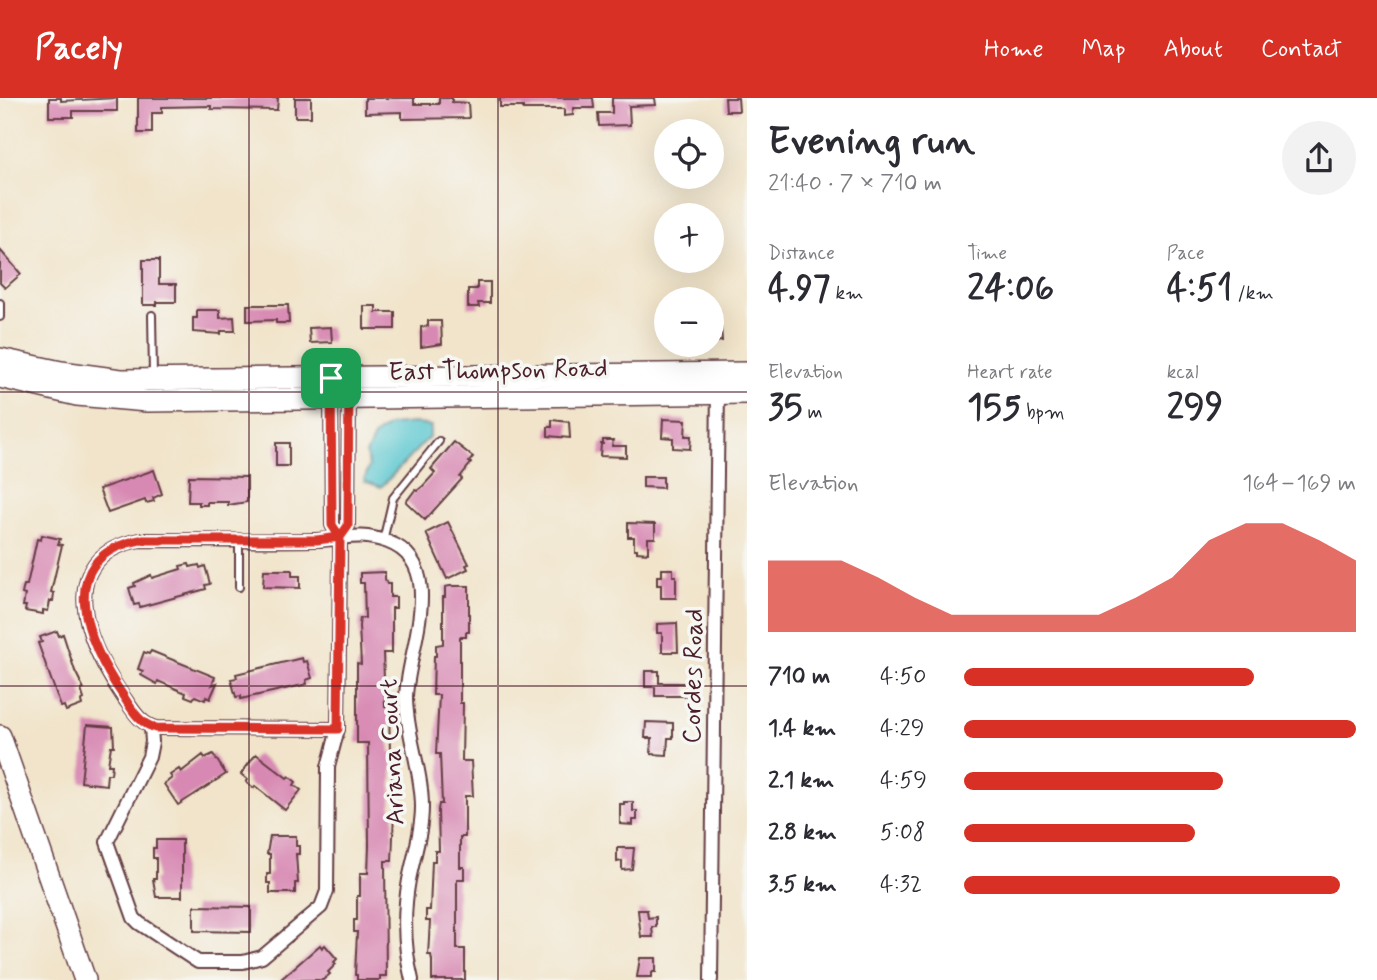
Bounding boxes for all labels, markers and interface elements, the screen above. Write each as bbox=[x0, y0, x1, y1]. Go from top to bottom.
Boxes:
text: Pacely bbox=[35, 27, 123, 71]
text: Home bbox=[984, 34, 1044, 65]
text: Map bbox=[1082, 34, 1126, 65]
text: About bbox=[1164, 34, 1223, 65]
text: Contact bbox=[1261, 34, 1342, 65]
text: Evening run bbox=[768, 118, 975, 167]
map controls bbox=[654, 119, 724, 357]
button: locate bbox=[654, 119, 724, 189]
button: share bbox=[1282, 121, 1356, 195]
text: 21:40 · 7 × 710 m bbox=[768, 169, 942, 199]
button: + bbox=[654, 203, 724, 273]
text: Distance bbox=[768, 241, 835, 266]
text: Time bbox=[967, 241, 1007, 266]
text: Pace bbox=[1167, 241, 1204, 266]
text: 4.97 bbox=[768, 266, 830, 312]
text: 24:06 bbox=[967, 266, 1054, 312]
text: 4:51 bbox=[1167, 266, 1232, 312]
text: km bbox=[830, 281, 863, 306]
text: /km bbox=[1232, 281, 1274, 306]
button: − bbox=[654, 287, 724, 357]
pin bbox=[301, 348, 361, 408]
street label: East Thompson Road bbox=[388, 352, 608, 390]
icon: arrive bbox=[312, 359, 350, 397]
text: Elevation bbox=[768, 360, 843, 385]
text: Heart rate bbox=[967, 360, 1053, 385]
text: kcal bbox=[1167, 360, 1199, 385]
text: 35 bbox=[768, 385, 802, 431]
text: 155 bbox=[967, 385, 1021, 431]
text: 299 bbox=[1167, 385, 1223, 431]
text: m bbox=[802, 400, 823, 425]
text: bpm bbox=[1021, 400, 1065, 425]
text: Elevation bbox=[768, 469, 859, 499]
text: 164–169 m bbox=[1242, 469, 1356, 499]
street label: Cordes Road bbox=[676, 608, 712, 744]
text: 710 m bbox=[768, 662, 830, 692]
text: 4:50 bbox=[880, 662, 926, 692]
street label: Ariana Court bbox=[372, 678, 414, 826]
text: 1.4 km bbox=[768, 714, 836, 744]
text: 4:29 bbox=[880, 714, 925, 744]
text: 2.1 km bbox=[768, 766, 834, 796]
text: 4:59 bbox=[880, 766, 927, 796]
text: 2.8 km bbox=[768, 818, 837, 848]
text: 5:08 bbox=[880, 818, 925, 848]
text: 3.5 km bbox=[768, 870, 837, 900]
text: 4:32 bbox=[880, 870, 922, 900]

